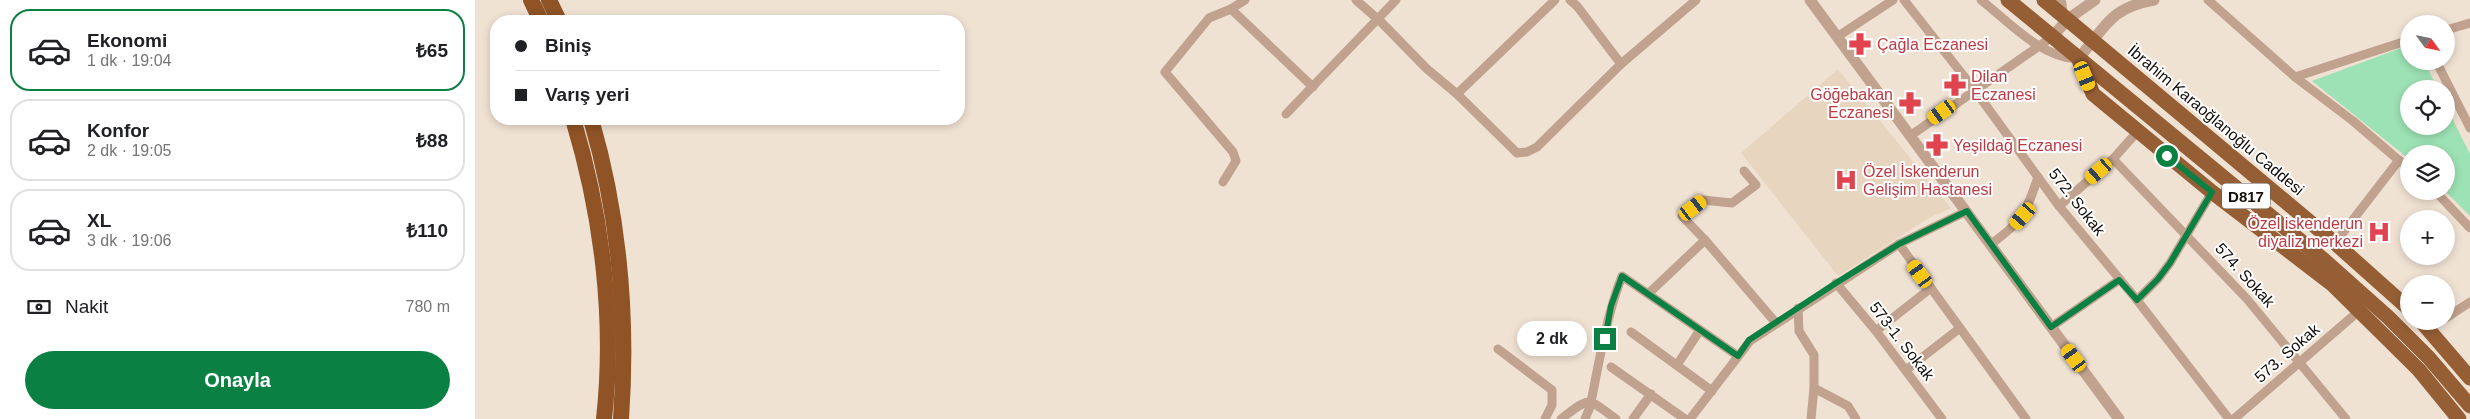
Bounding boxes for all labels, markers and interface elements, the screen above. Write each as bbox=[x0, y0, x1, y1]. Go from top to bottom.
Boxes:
north arrow bbox=[2400, 15, 2455, 70]
map controls bbox=[2400, 15, 2455, 330]
icon: car bbox=[27, 28, 72, 73]
text: Ekonomi bbox=[87, 30, 167, 51]
pharmacy icon: Çağla Eczanesi bbox=[1847, 31, 1873, 57]
text: Biniş bbox=[545, 35, 591, 56]
place label: Çağla Eczanesi bbox=[1877, 36, 1988, 53]
text: ₺65 bbox=[416, 40, 448, 61]
street label: İbrahim Karaoğlanoğlu Caddesi bbox=[2125, 41, 2308, 199]
text: 1 dk · 19:04 bbox=[87, 52, 172, 69]
car bbox=[2072, 59, 2097, 93]
place label: Dilan Eczanesi bbox=[1971, 68, 2036, 103]
pharmacy icon: Dilan Eczanesi bbox=[1942, 72, 1968, 98]
button: locate bbox=[2400, 80, 2455, 135]
text: Varış yeri bbox=[545, 84, 630, 105]
place label: Göğebakan Eczanesi bbox=[1810, 86, 1893, 121]
pharmacy icon: Göğebakan Eczanesi bbox=[1897, 90, 1923, 116]
car bbox=[1925, 97, 1958, 127]
icon: car bbox=[27, 118, 72, 163]
text: Konfor bbox=[87, 120, 149, 141]
text: ₺88 bbox=[416, 130, 448, 151]
pharmacy icon: Yeşildağ Eczanesi bbox=[1924, 132, 1950, 158]
place label: Yeşildağ Eczanesi bbox=[1953, 137, 2082, 154]
text: 2 dk · 19:05 bbox=[87, 142, 172, 159]
route start bbox=[2156, 145, 2178, 167]
button: layers bbox=[2400, 145, 2455, 200]
car bbox=[2082, 155, 2115, 187]
place label: Özel İskenderun Gelişim Hastanesi bbox=[1863, 162, 1992, 198]
street label: 572. Sokak bbox=[2046, 165, 2109, 240]
hospital icon: Özel İskenderun Gelişim Hastanesi bbox=[1833, 167, 1859, 193]
road number: D817 bbox=[2222, 184, 2270, 208]
car bbox=[1676, 193, 1709, 223]
car bbox=[2007, 200, 2038, 232]
icon: car bbox=[27, 208, 72, 253]
text: XL bbox=[87, 210, 111, 231]
button: + bbox=[2400, 210, 2455, 265]
place label: Özel iskenderun diyaliz merkezi bbox=[2247, 215, 2363, 250]
hospital icon: Özel iskenderun diyaliz merkezi bbox=[2366, 219, 2392, 245]
text: ₺110 bbox=[406, 220, 448, 241]
text: 3 dk · 19:06 bbox=[87, 232, 172, 249]
street label: 574. Sokak bbox=[2212, 240, 2279, 311]
car bbox=[1905, 257, 1934, 291]
button: − bbox=[2400, 275, 2455, 330]
icon: cash bbox=[25, 293, 53, 321]
text: Nakit bbox=[65, 296, 108, 317]
text: 780 m bbox=[406, 298, 450, 315]
street label: 573-1. Sokak bbox=[1866, 299, 1938, 384]
street label: 573. Sokak bbox=[2251, 320, 2324, 386]
callout: 2 dk bbox=[1517, 322, 1587, 356]
route end bbox=[1594, 328, 1616, 350]
text: 2 dk bbox=[1536, 330, 1568, 347]
car bbox=[2059, 341, 2088, 375]
button: Onayla bbox=[25, 351, 450, 409]

